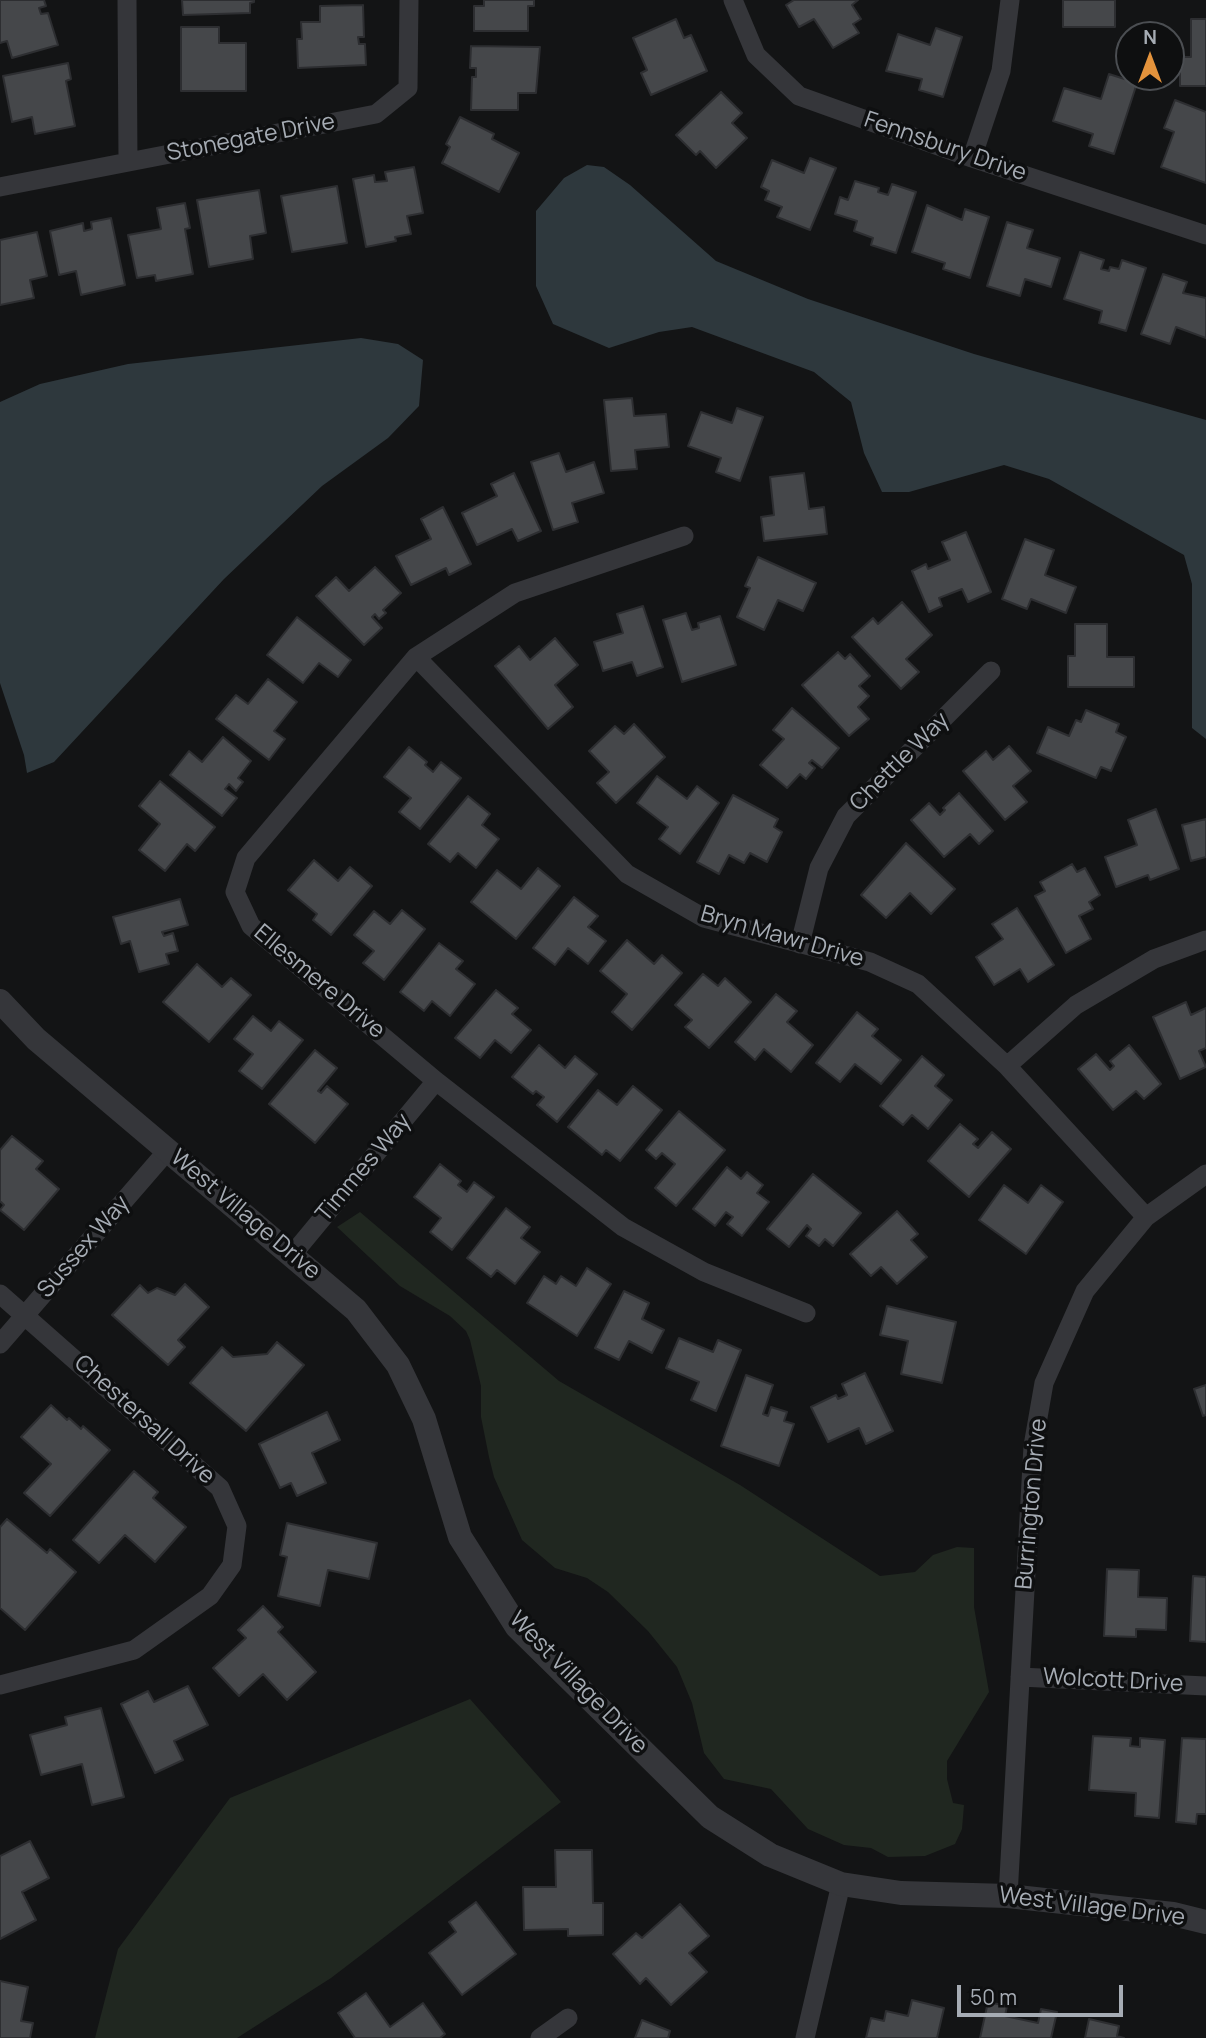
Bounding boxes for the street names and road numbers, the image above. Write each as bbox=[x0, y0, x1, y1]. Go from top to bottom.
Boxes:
street label: Fennsbury Drive bbox=[860, 106, 1030, 188]
street label: Stonegate Drive bbox=[165, 108, 337, 168]
street label: Chettle Way bbox=[845, 707, 955, 817]
street label: Bryn Mawr Drive bbox=[697, 900, 867, 974]
street label: Ellesmere Drive bbox=[248, 919, 390, 1045]
street label: Timmes Way bbox=[311, 1108, 417, 1228]
street label: West Village Drive bbox=[164, 1144, 326, 1286]
street label: Sussex Way bbox=[32, 1190, 136, 1304]
street label: Chestersall Drive bbox=[68, 1350, 220, 1490]
street label: Burrington Drive bbox=[1011, 1417, 1053, 1591]
street label: West Village Drive bbox=[503, 1606, 653, 1760]
street label: Wolcott Drive bbox=[1042, 1664, 1184, 1698]
street label: West Village Drive bbox=[997, 1882, 1187, 1932]

